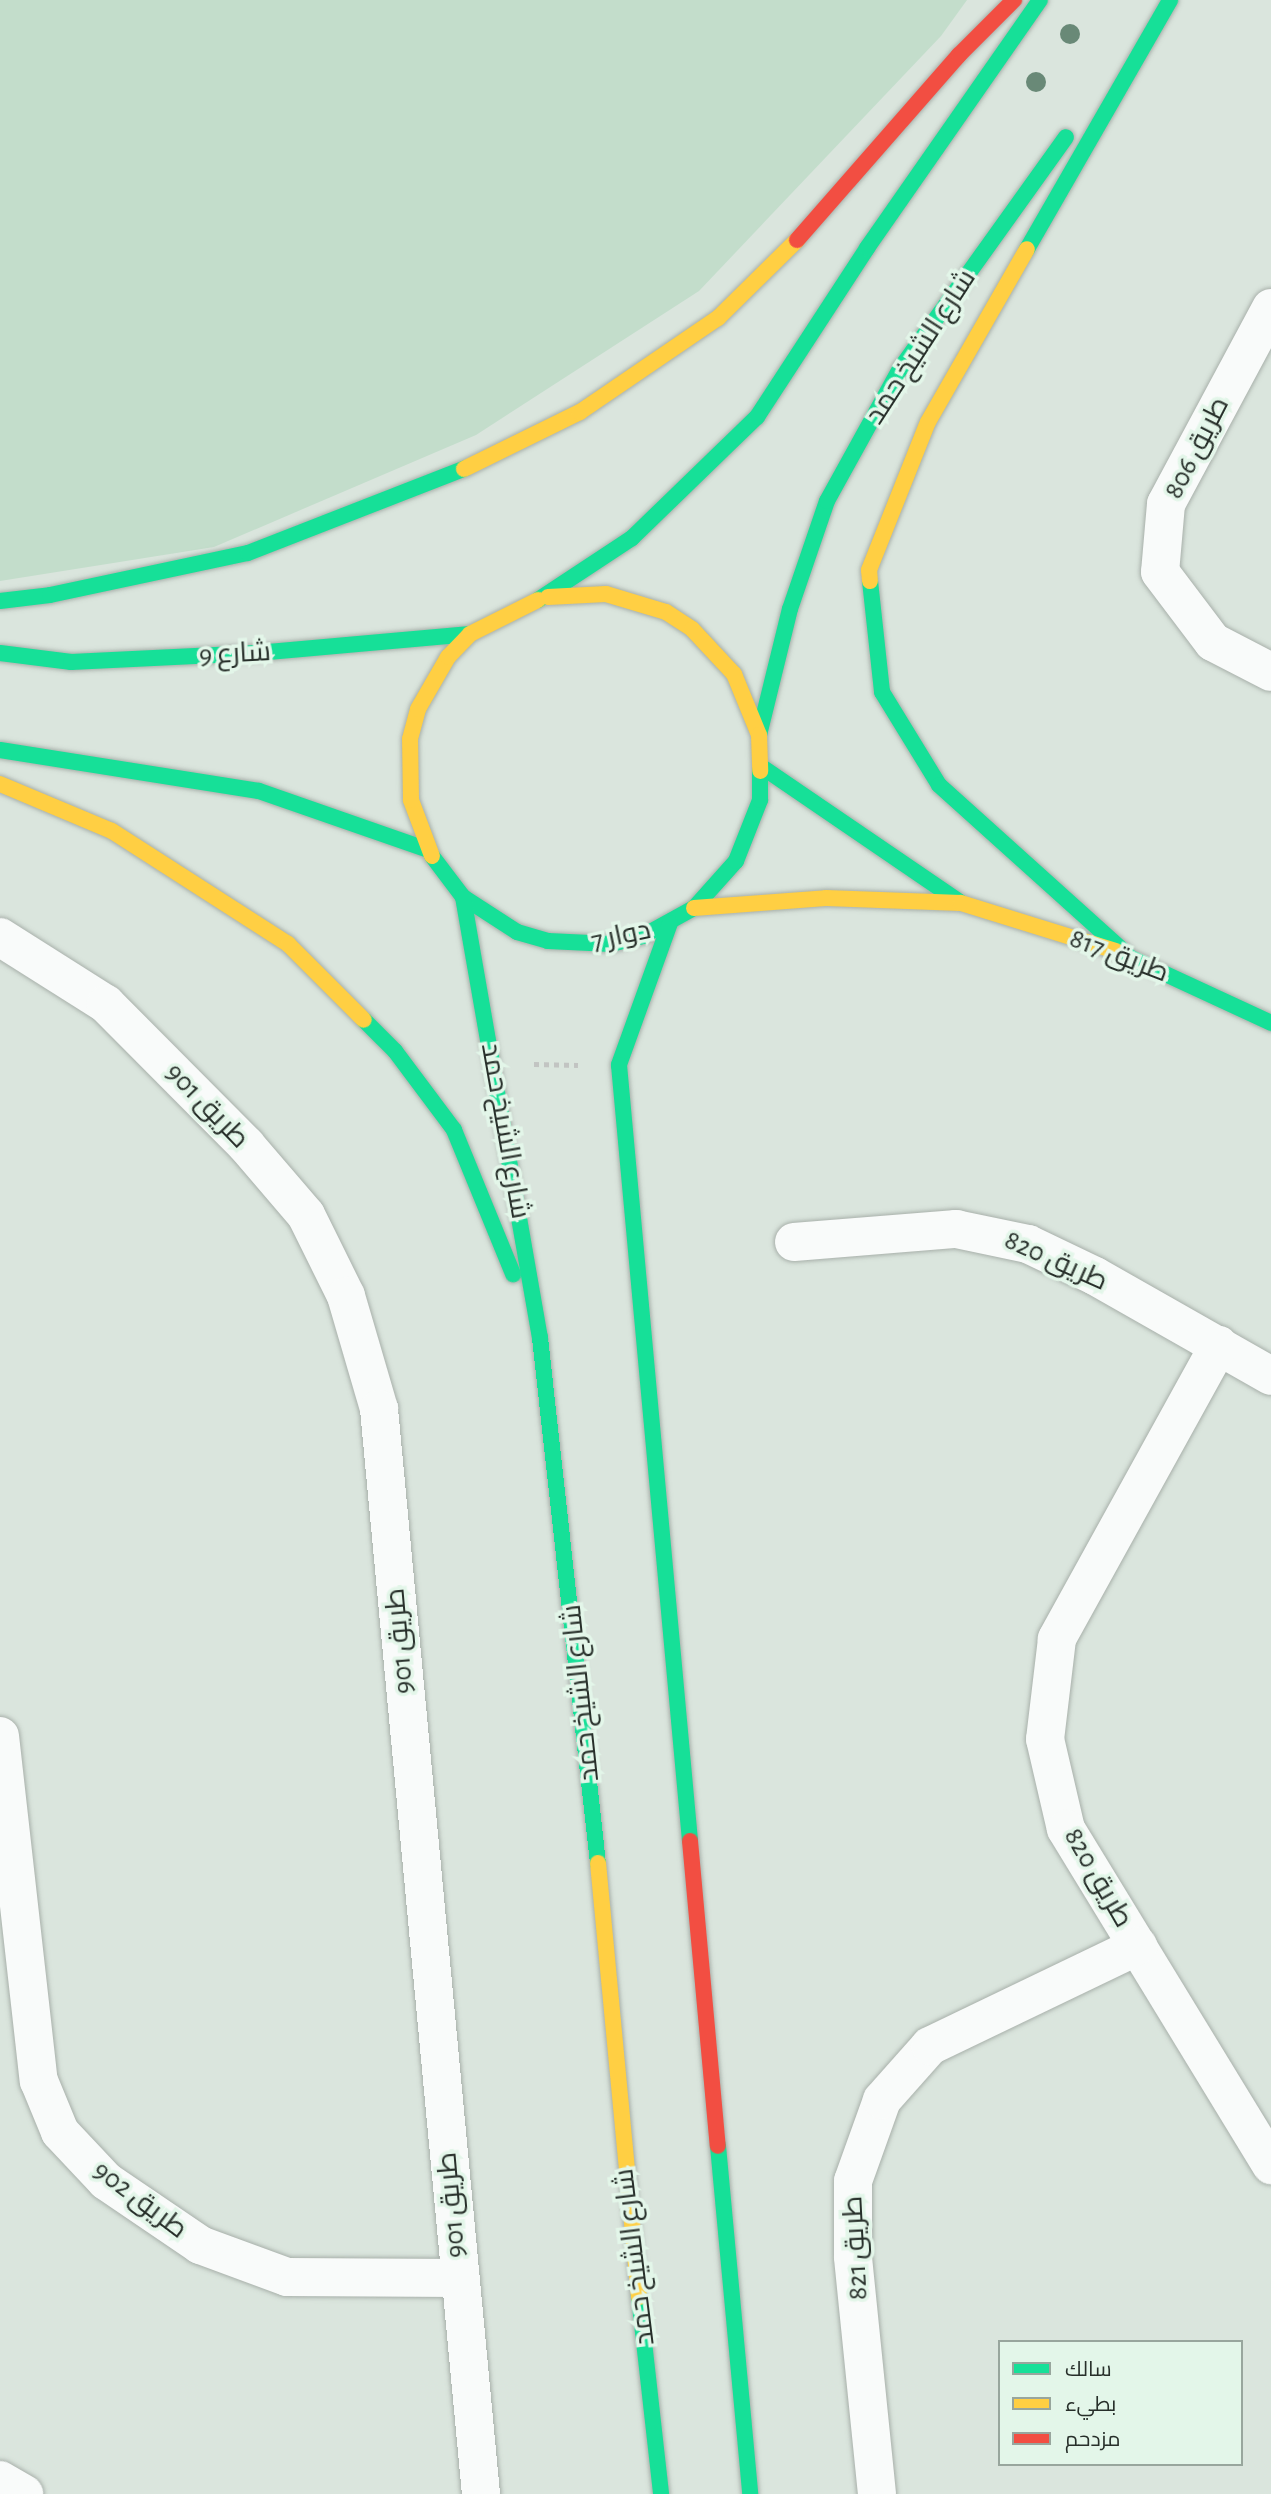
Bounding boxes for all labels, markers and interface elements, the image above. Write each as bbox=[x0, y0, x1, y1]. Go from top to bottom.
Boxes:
street label: شارع الشيخ حمد bbox=[858, 263, 984, 431]
street label: طريق 806 bbox=[1157, 391, 1237, 505]
street label: شارع 9 bbox=[198, 635, 272, 673]
street label: دوار 7 bbox=[588, 913, 654, 959]
street label: طريق 817 bbox=[1065, 922, 1173, 990]
street label: شارع الشيخ حمد bbox=[473, 1040, 537, 1222]
street label: طريق 901 bbox=[158, 1056, 256, 1156]
street label: طريق 820 bbox=[999, 1223, 1113, 1299]
street label: طريق 901 bbox=[379, 1587, 421, 1695]
street label: شارع الشيخ حمد bbox=[555, 1603, 607, 1783]
street label: طريق 820 bbox=[1056, 1822, 1140, 1934]
street label: طريق 901 bbox=[431, 2151, 473, 2259]
street label: طريق 902 bbox=[86, 2154, 194, 2246]
street label: شارع الشيخ حمد bbox=[607, 2167, 663, 2347]
street label: طريق 821 bbox=[836, 2195, 876, 2301]
legend bbox=[998, 2340, 1243, 2466]
text: سالك bbox=[1065, 2359, 1112, 2380]
text: بطيء bbox=[1065, 2394, 1116, 2415]
text: مزدحم bbox=[1065, 2429, 1120, 2450]

